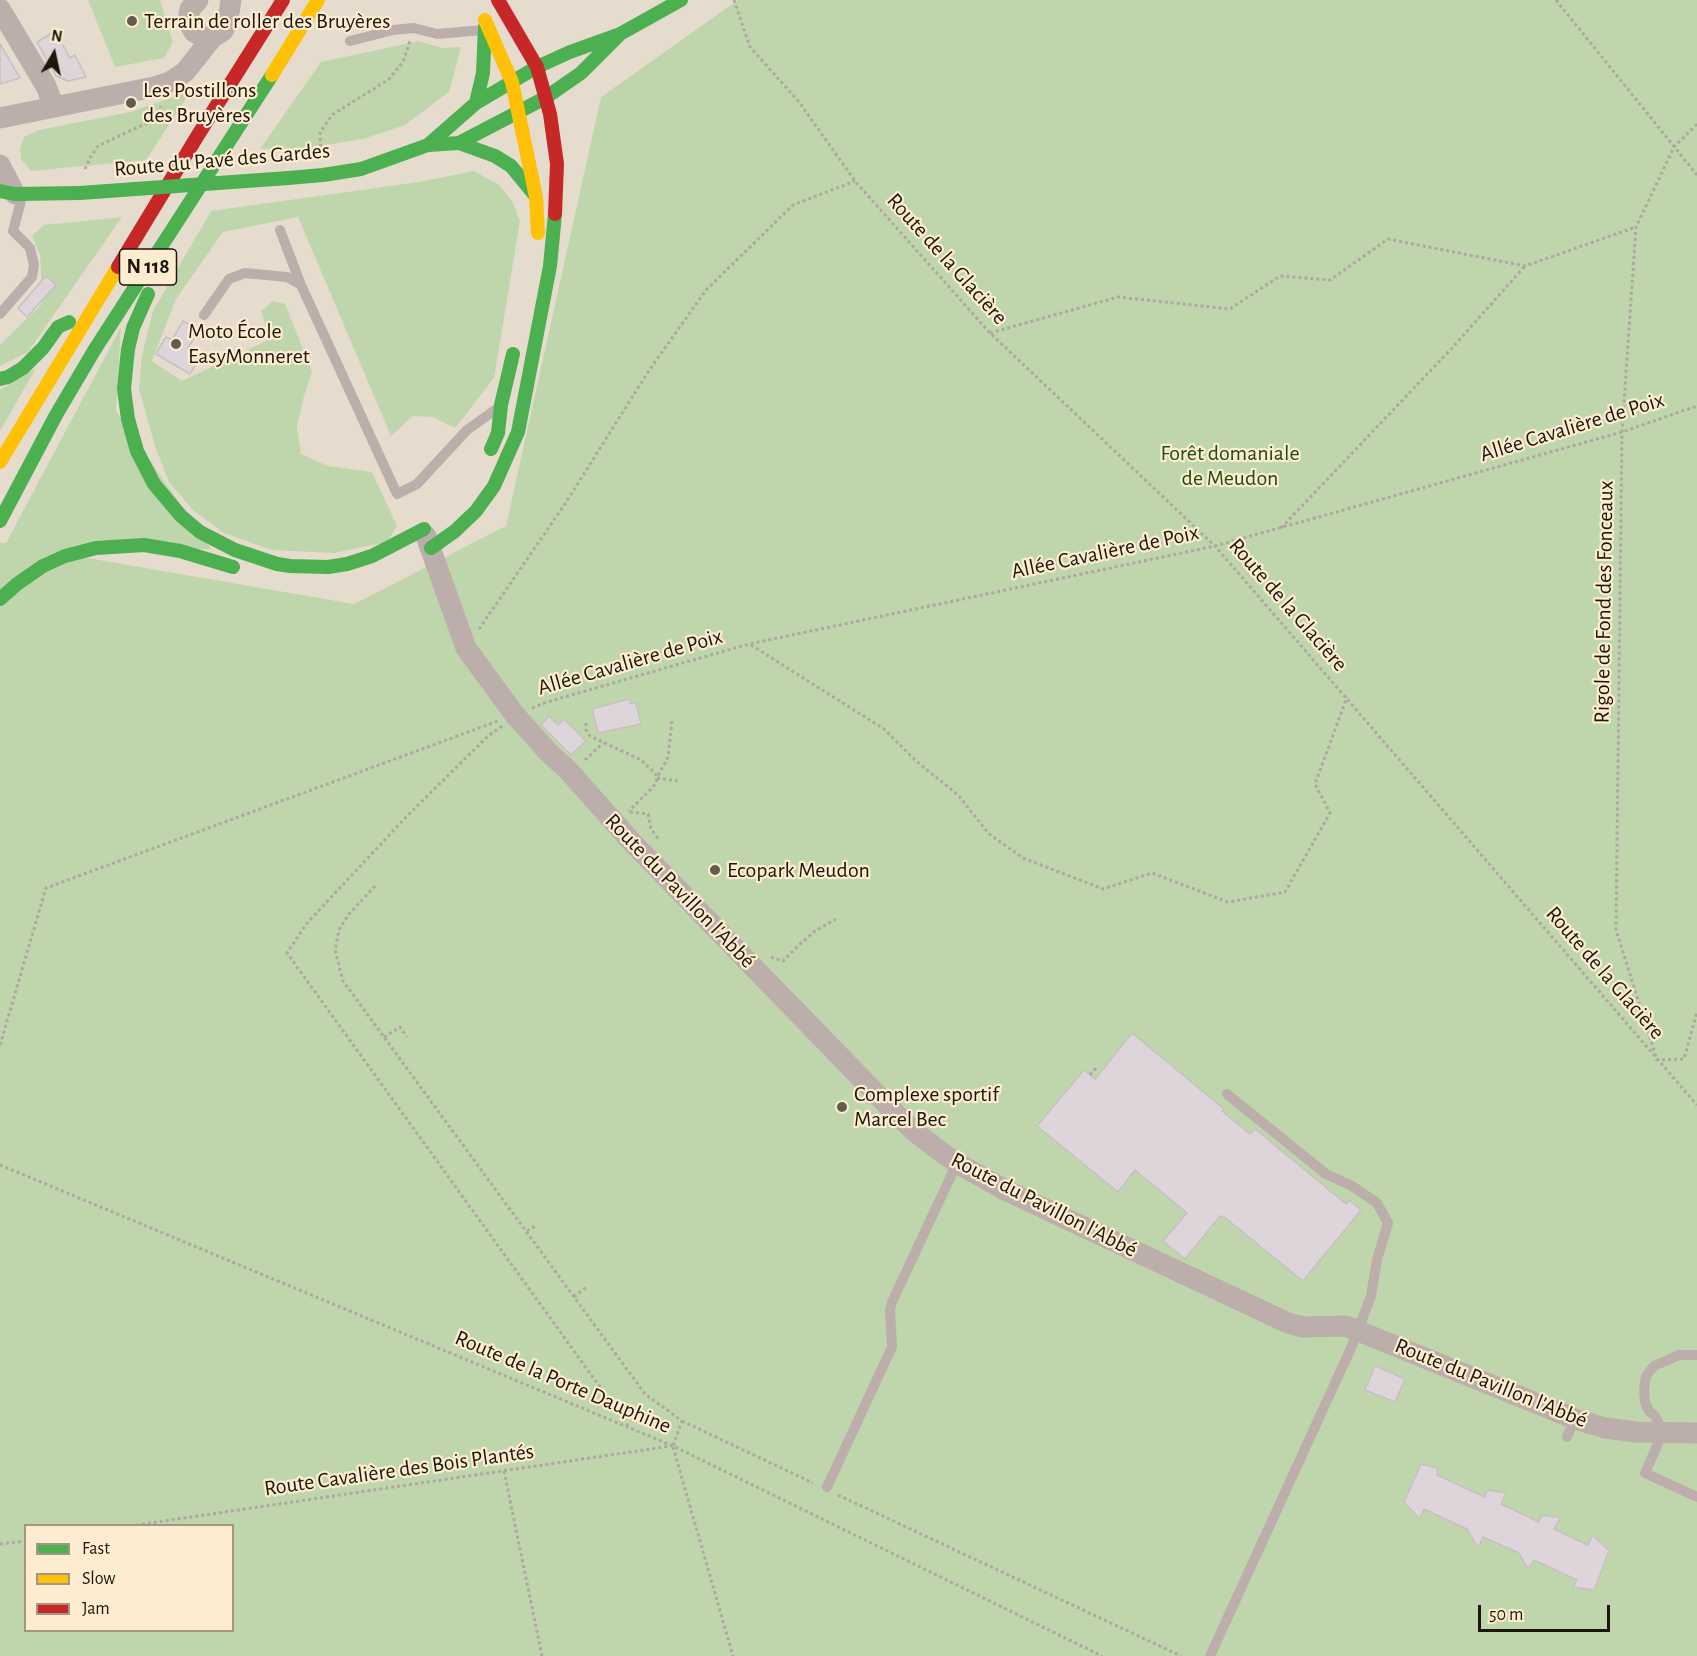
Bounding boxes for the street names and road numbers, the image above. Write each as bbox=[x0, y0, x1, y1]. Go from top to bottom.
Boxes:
street label: Route du Pavé des Gardes bbox=[113, 137, 331, 183]
street label: Route de la Glacière bbox=[881, 188, 1013, 330]
road number: N 118 bbox=[120, 249, 176, 285]
street label: Allée Cavalière de Poix bbox=[1477, 386, 1667, 468]
street label: Rigole de Fond des Fonceaux bbox=[1589, 480, 1619, 724]
street label: Allée Cavalière de Poix bbox=[1009, 519, 1201, 585]
street label: Route de la Glacière bbox=[1223, 533, 1353, 677]
street label: Allée Cavalière de Poix bbox=[535, 623, 725, 701]
street label: Route du Pavillon l'Abbé bbox=[599, 808, 761, 974]
street label: Route de la Glacière bbox=[1540, 901, 1670, 1045]
street label: Route du Pavillon l'Abbé bbox=[947, 1147, 1141, 1263]
street label: Route de la Porte Dauphine bbox=[451, 1325, 675, 1439]
street label: Route du Pavillon l'Abbé bbox=[1391, 1332, 1591, 1434]
street label: Route Cavalière des Bois Plantés bbox=[262, 1438, 536, 1502]

